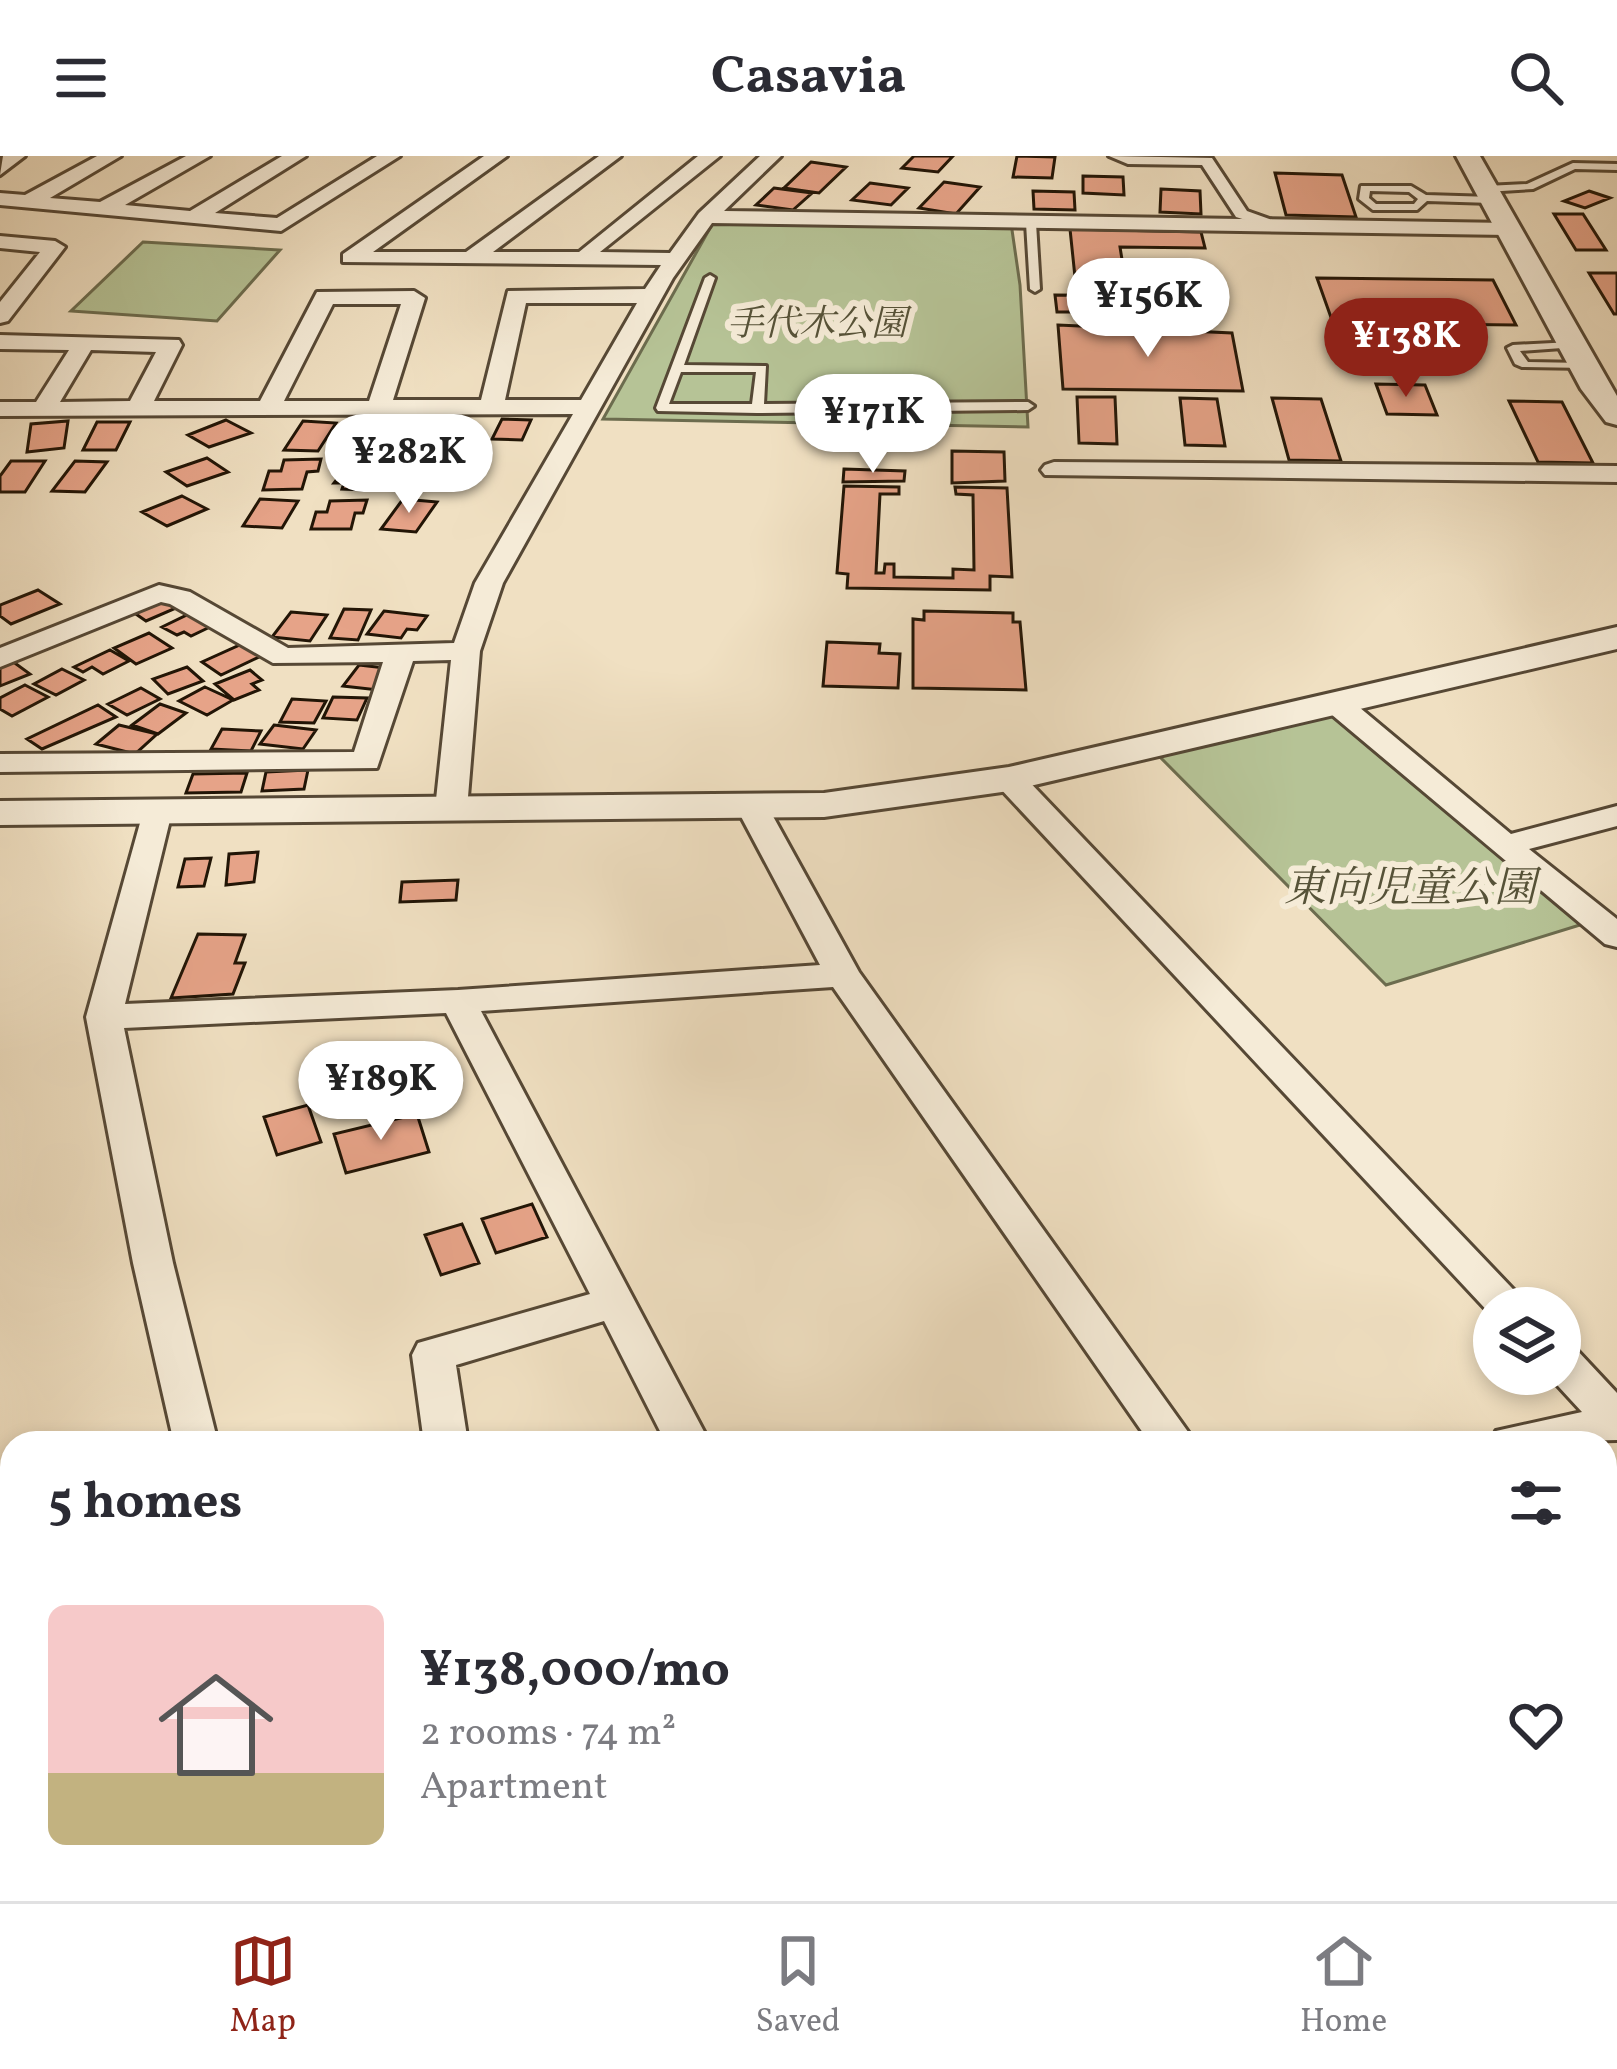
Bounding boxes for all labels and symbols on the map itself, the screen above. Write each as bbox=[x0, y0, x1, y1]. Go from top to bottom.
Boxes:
pin: ¥156K bbox=[1064, 258, 1232, 360]
pin: ¥138K bbox=[1322, 298, 1490, 400]
park label: 手代木公園 bbox=[727, 301, 912, 351]
pin: ¥171K bbox=[789, 374, 957, 476]
pin: ¥282K bbox=[325, 414, 493, 516]
park label: 東向児童公園 bbox=[1284, 861, 1542, 920]
pin: ¥189K bbox=[297, 1041, 465, 1143]

